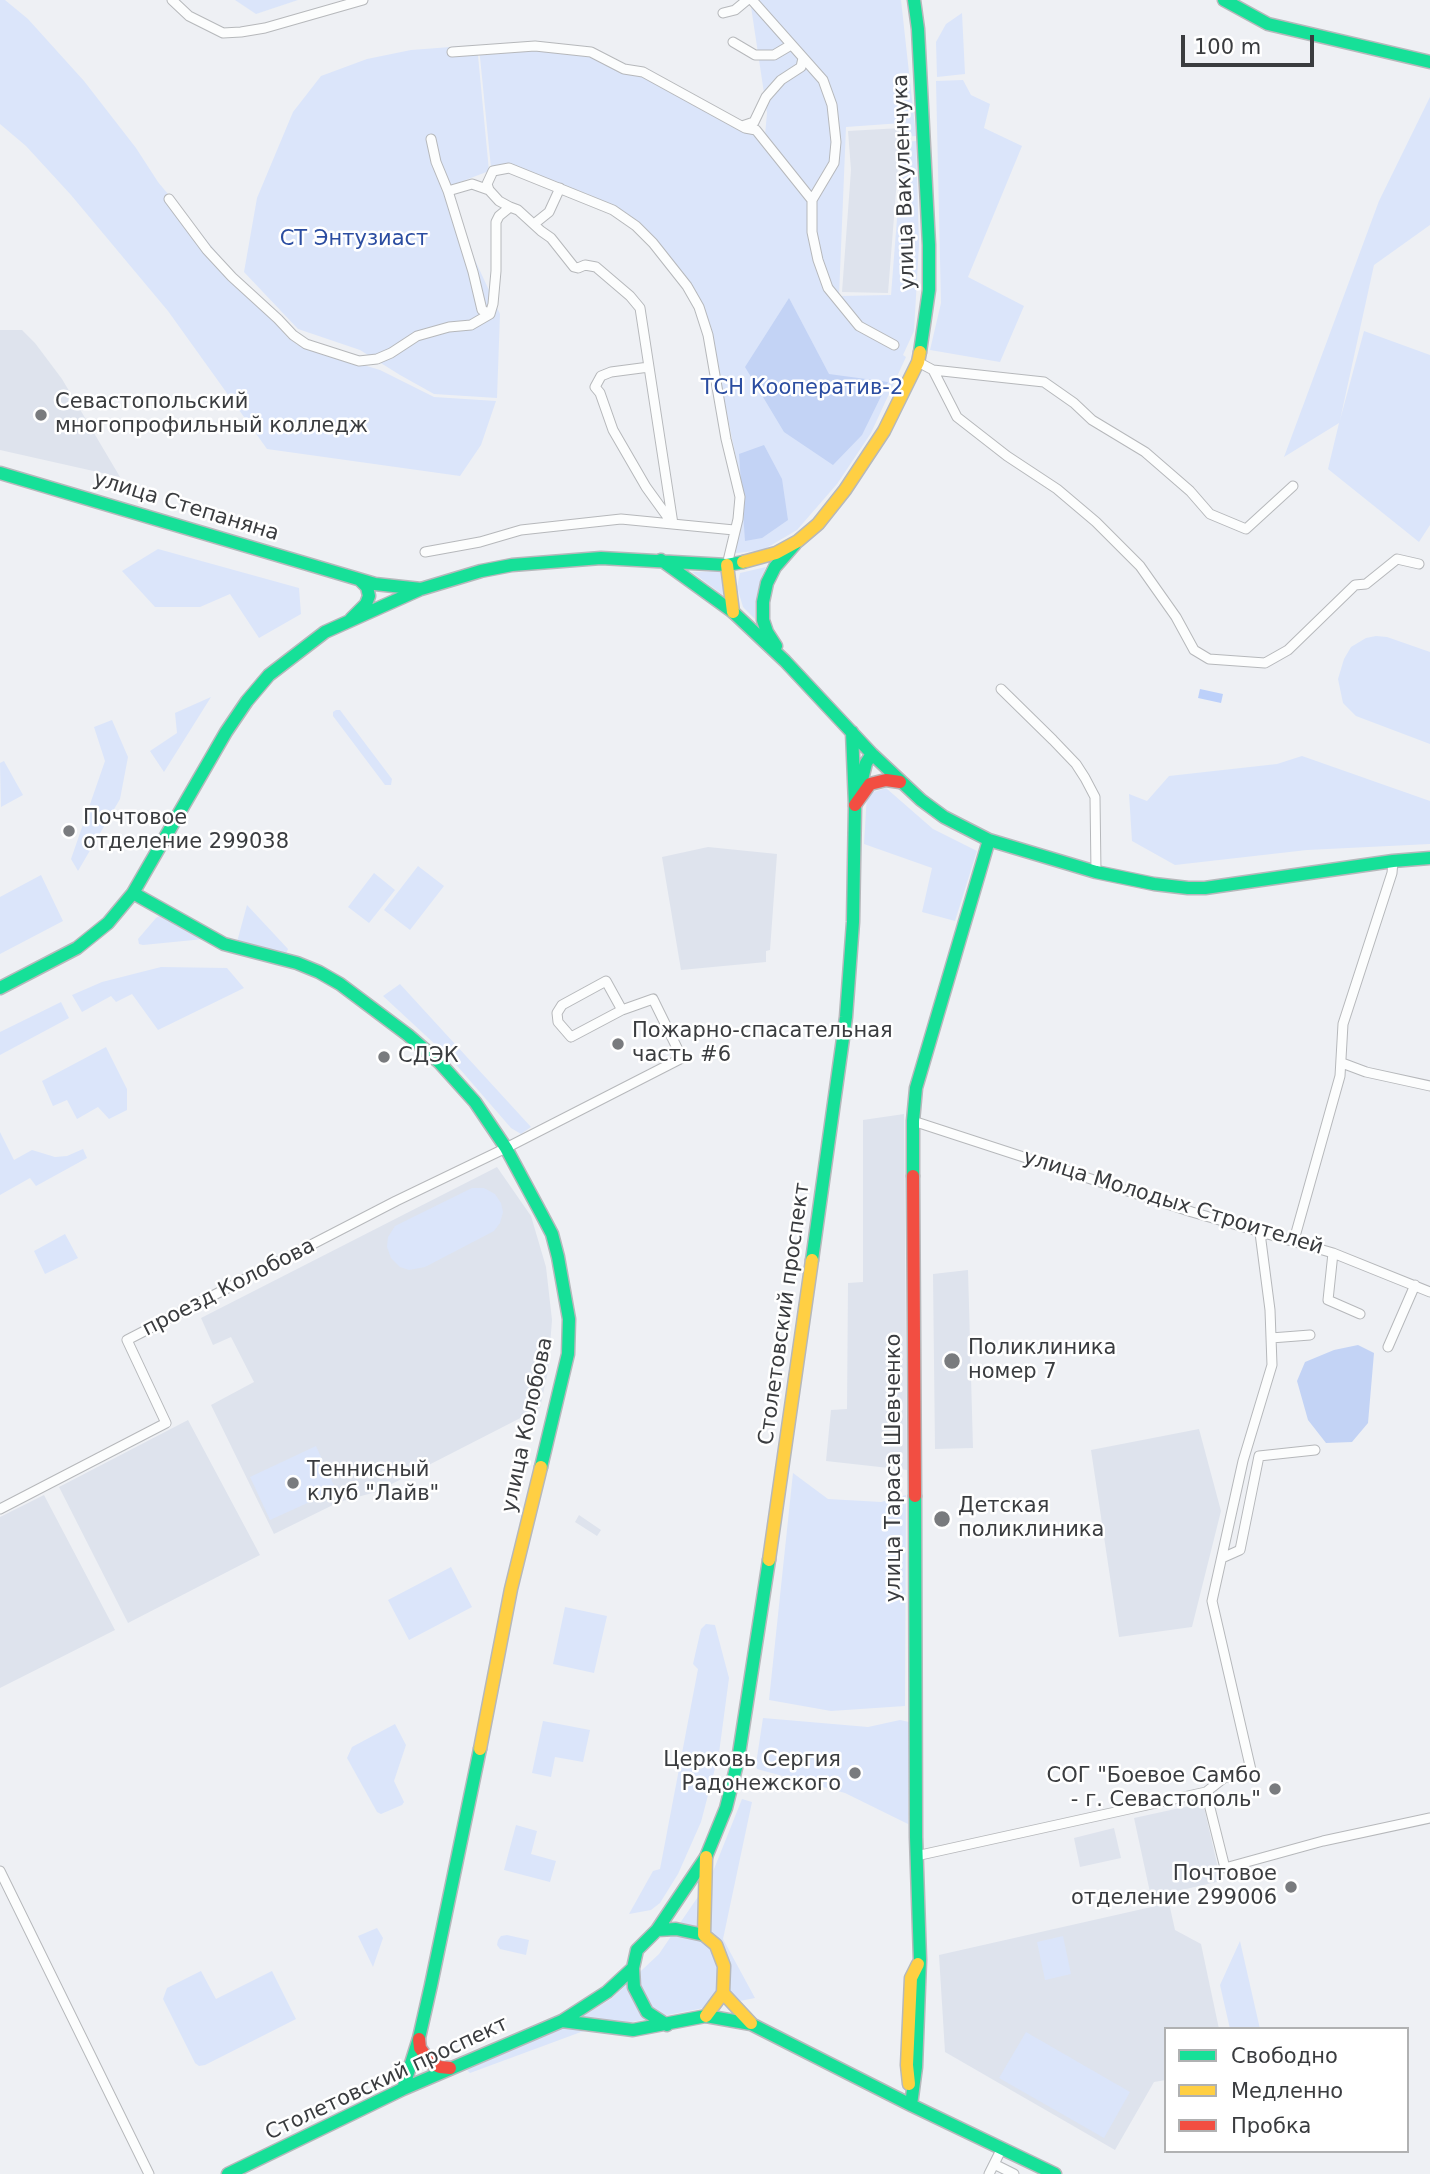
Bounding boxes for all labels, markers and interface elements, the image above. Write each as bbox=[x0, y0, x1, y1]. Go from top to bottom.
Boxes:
scale bar bbox=[1185, 21, 1318, 65]
text: 100 m bbox=[1194, 35, 1261, 59]
street label: улица Вакуленчука bbox=[889, 74, 921, 290]
park label: СТ Энтузиаст bbox=[280, 227, 428, 253]
park label: ТСН Кооператив-2 bbox=[701, 376, 903, 402]
place label: Севастопольский многопрофильный колледж bbox=[55, 390, 368, 440]
marker: Севастопольский многопрофильный колледж bbox=[33, 407, 49, 423]
street label: улица Степаняна bbox=[90, 467, 282, 547]
place label: Почтовое отделение 299038 bbox=[83, 806, 289, 856]
marker: Почтовое отделение 299038 bbox=[61, 823, 77, 839]
place label: Пожарно-спасательная часть #6 bbox=[632, 1019, 893, 1069]
marker: Пожарно-спасательная часть #6 bbox=[610, 1036, 626, 1052]
place label: СДЭК bbox=[398, 1044, 459, 1070]
marker: СДЭК bbox=[376, 1049, 392, 1065]
street label: улица Молодых Строителей bbox=[1020, 1145, 1326, 1261]
street label: Столетовский проспект bbox=[754, 1181, 816, 1447]
street label: проезд Колобова bbox=[139, 1234, 319, 1342]
street label: улица Тараса Шевченко bbox=[882, 1334, 908, 1602]
street label: улица Колобова bbox=[497, 1335, 559, 1515]
place label: Поликлиника номер 7 bbox=[968, 1336, 1116, 1386]
marker: Поликлиника номер 7 bbox=[942, 1351, 962, 1371]
place label: Теннисный клуб "Лайв" bbox=[307, 1458, 439, 1508]
marker: Теннисный клуб "Лайв" bbox=[285, 1475, 301, 1491]
place label: Детская поликлиника bbox=[958, 1494, 1104, 1544]
marker: Детская поликлиника bbox=[932, 1509, 952, 1529]
place label: Церковь Сергия Радонежского bbox=[663, 1748, 841, 1798]
place label: СОГ "Боевое Самбо - г. Севастополь" bbox=[1046, 1764, 1261, 1814]
marker: Церковь Сергия Радонежского bbox=[847, 1765, 863, 1781]
marker: СОГ "Боевое Самбо - г. Севастополь" bbox=[1267, 1781, 1283, 1797]
place label: Почтовое отделение 299006 bbox=[1071, 1862, 1277, 1912]
marker: Почтовое отделение 299006 bbox=[1283, 1879, 1299, 1895]
street label: Столетовский проспект bbox=[262, 2012, 512, 2146]
legend bbox=[1164, 2027, 1409, 2153]
text: Свободно bbox=[1231, 2044, 1338, 2068]
text: Медленно bbox=[1231, 2079, 1343, 2103]
text: Пробка bbox=[1231, 2114, 1311, 2138]

